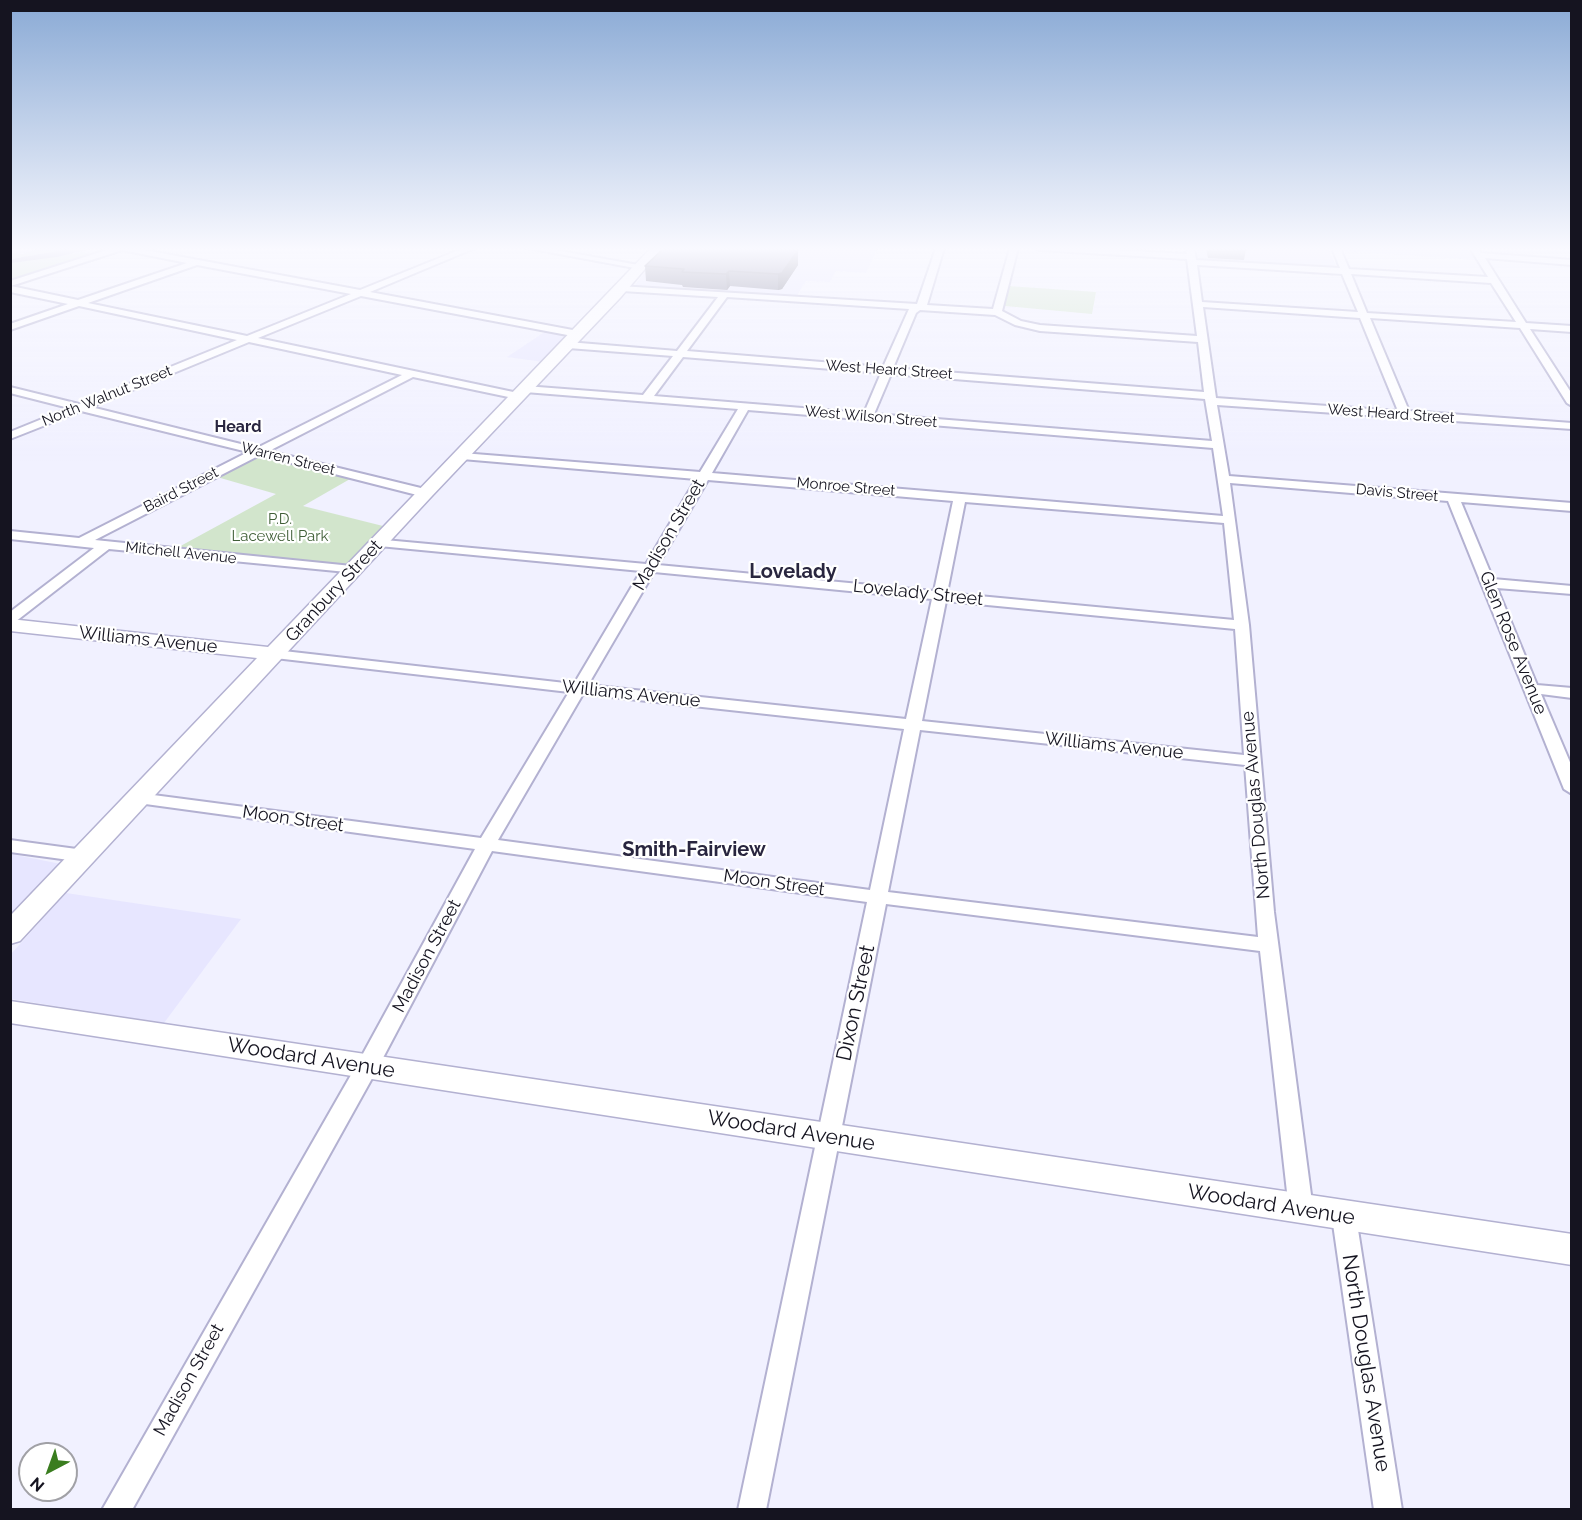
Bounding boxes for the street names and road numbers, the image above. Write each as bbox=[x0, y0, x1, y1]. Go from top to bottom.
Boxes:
street label: West Heard Street bbox=[825, 357, 953, 383]
street label: North Walnut Street bbox=[39, 362, 175, 430]
street label: West Heard Street bbox=[1327, 401, 1455, 427]
street label: West Wilson Street bbox=[804, 402, 938, 432]
street label: Warren Street bbox=[239, 439, 337, 479]
street label: Baird Street bbox=[141, 464, 221, 516]
street label: Monroe Street bbox=[796, 474, 896, 500]
street label: Madison Street bbox=[628, 475, 710, 595]
street label: Davis Street bbox=[1355, 480, 1439, 506]
street label: Granbury Street bbox=[281, 535, 387, 647]
street label: Mitchell Avenue bbox=[125, 538, 237, 568]
street label: Glen Rose Avenue bbox=[1474, 568, 1552, 718]
street label: Lovelady Street bbox=[852, 575, 984, 611]
street label: Williams Avenue bbox=[78, 622, 218, 658]
street label: Williams Avenue bbox=[561, 676, 701, 712]
street label: North Douglas Avenue bbox=[1237, 710, 1275, 900]
street label: Williams Avenue bbox=[1044, 728, 1184, 764]
street label: Moon Street bbox=[241, 801, 345, 837]
street label: Moon Street bbox=[722, 865, 826, 901]
street label: Madison Street bbox=[388, 896, 466, 1016]
street label: Dixon Street bbox=[831, 943, 881, 1063]
street label: Woodard Avenue bbox=[225, 1032, 397, 1084]
street label: Woodard Avenue bbox=[705, 1105, 877, 1157]
street label: Woodard Avenue bbox=[1185, 1179, 1357, 1231]
street label: North Douglas Avenue bbox=[1336, 1252, 1396, 1474]
street label: Madison Street bbox=[149, 1320, 229, 1440]

